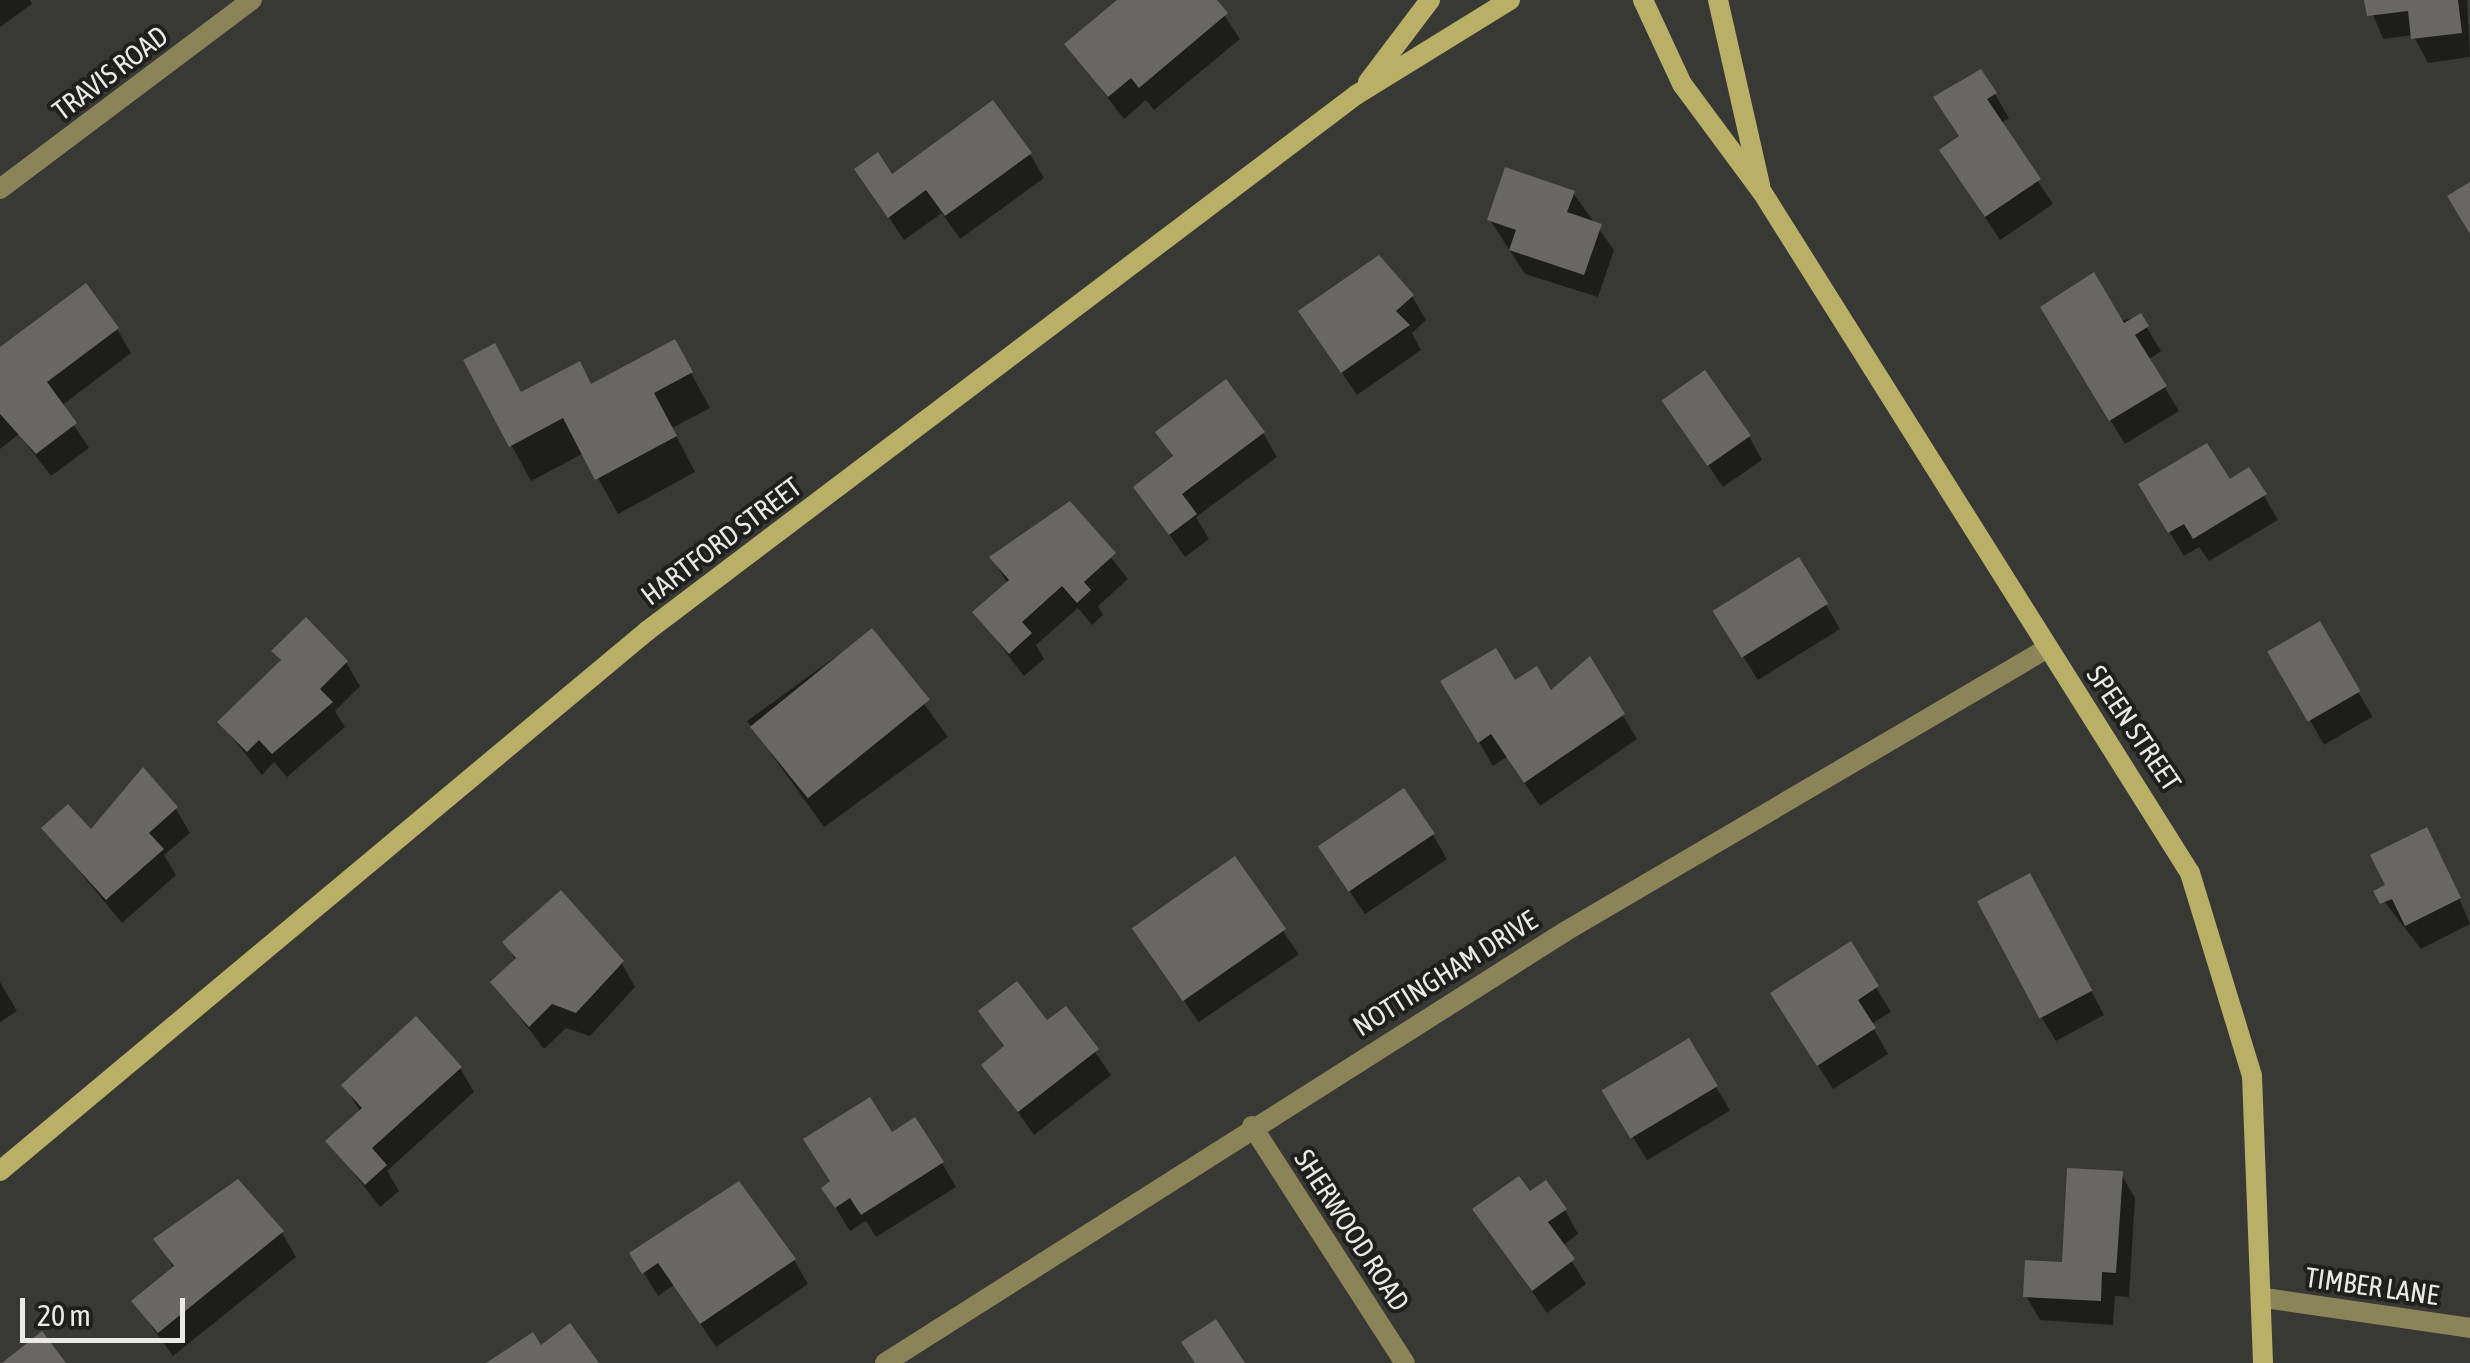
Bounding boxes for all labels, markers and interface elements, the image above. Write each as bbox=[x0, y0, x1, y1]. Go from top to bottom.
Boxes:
street label: TRAVIS ROAD bbox=[46, 19, 174, 127]
street label: HARTFORD STREET bbox=[634, 470, 808, 612]
street label: SPEEN STREET bbox=[2080, 659, 2188, 797]
street label: NOTTINGHAM DRIVE bbox=[1347, 903, 1543, 1043]
street label: SHERWOOD ROAD bbox=[1287, 1143, 1417, 1317]
street label: TIMBER LANE bbox=[2303, 1260, 2441, 1312]
scale bar bbox=[25, 1278, 190, 1340]
text: 20 m bbox=[37, 1298, 91, 1332]

